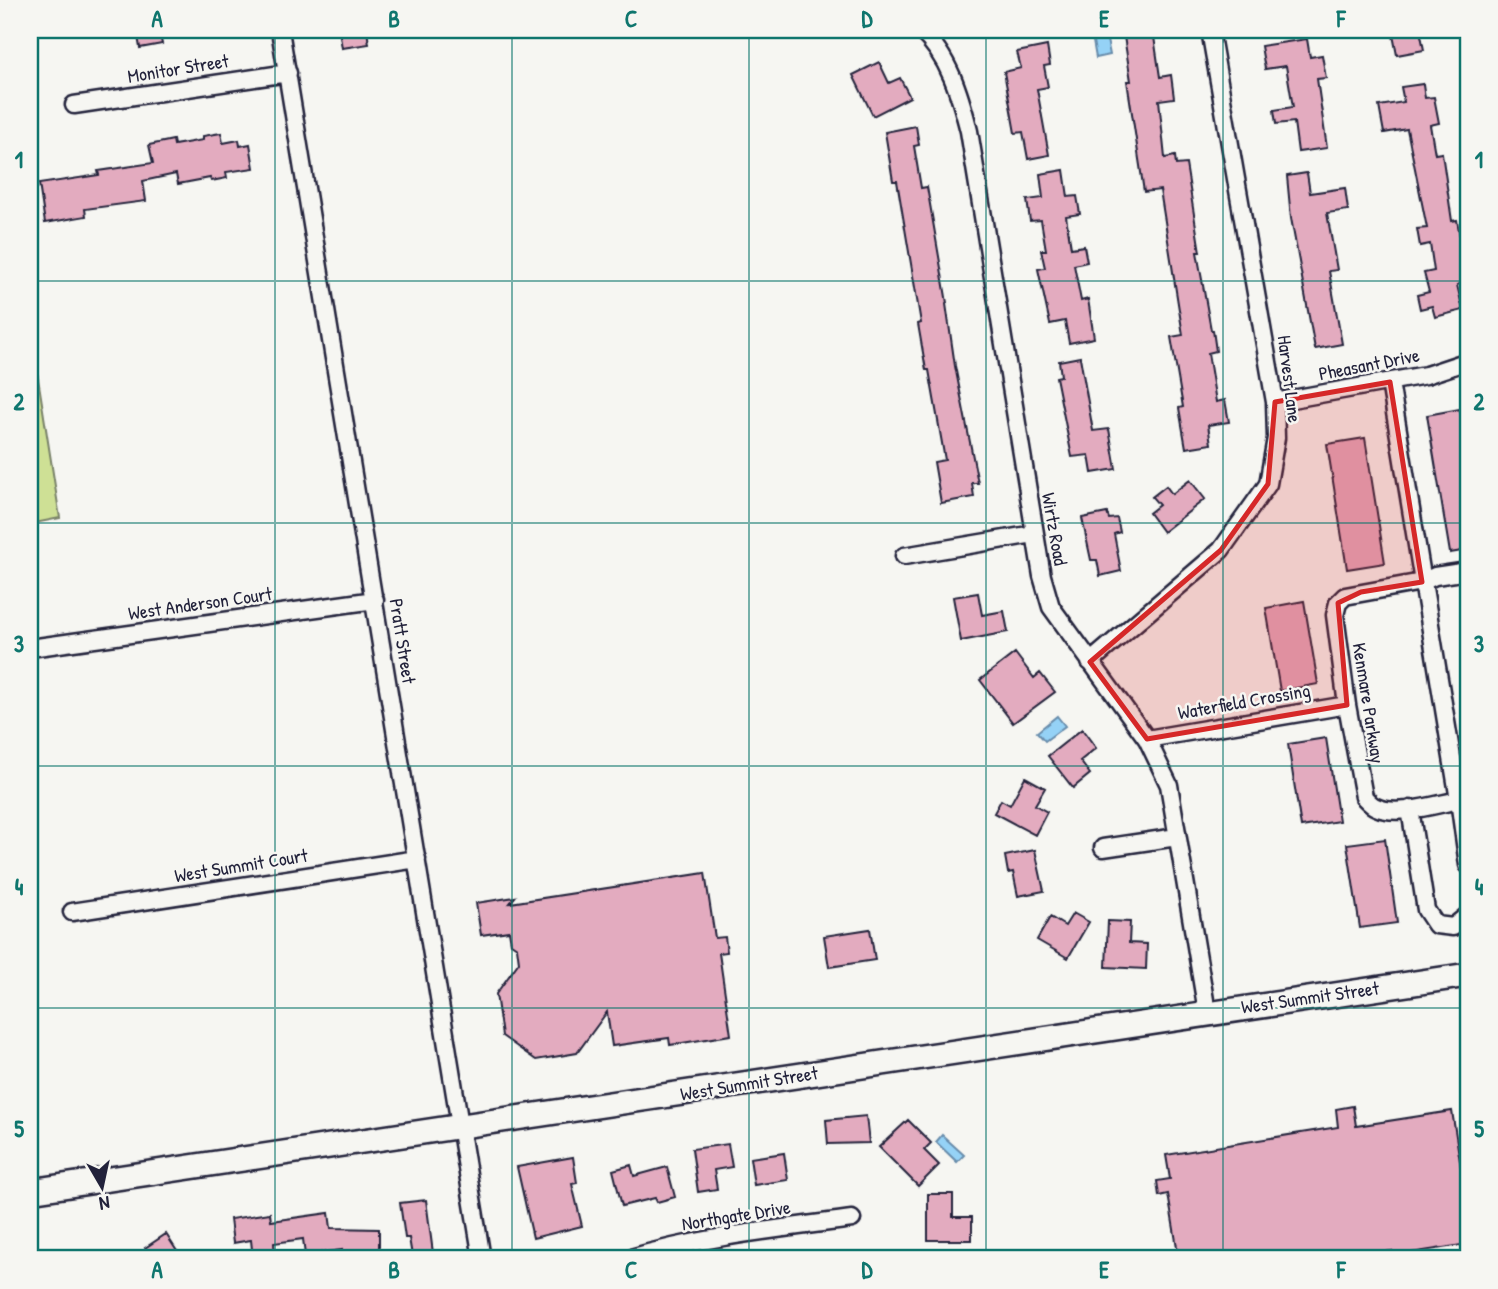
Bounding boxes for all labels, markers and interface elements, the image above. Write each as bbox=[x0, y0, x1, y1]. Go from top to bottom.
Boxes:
text: A bbox=[151, 3, 163, 34]
text: B bbox=[388, 3, 400, 34]
text: C bbox=[625, 3, 637, 34]
text: D bbox=[862, 3, 874, 34]
text: E bbox=[1099, 3, 1110, 34]
text: F bbox=[1336, 3, 1347, 34]
street label: Monitor Street bbox=[126, 47, 231, 89]
text: 1 bbox=[15, 144, 23, 175]
text: 1 bbox=[1475, 144, 1483, 175]
street label: Harvest Lane bbox=[1272, 334, 1308, 425]
street label: Pheasant Drive bbox=[1316, 341, 1422, 387]
text: 2 bbox=[14, 386, 25, 417]
text: 2 bbox=[1474, 386, 1485, 417]
street label: Wirtz Road bbox=[1036, 491, 1074, 568]
street label: West Anderson Court bbox=[126, 580, 274, 626]
street label: Pratt Street bbox=[383, 597, 423, 686]
text: 3 bbox=[14, 628, 24, 659]
text: 3 bbox=[1474, 628, 1484, 659]
street label: Kenmare Parkway bbox=[1347, 641, 1391, 765]
street label: Waterfield Crossing bbox=[1176, 677, 1312, 725]
street label: West Summit Court bbox=[173, 842, 310, 888]
text: 4 bbox=[15, 871, 24, 902]
text: 4 bbox=[1475, 871, 1484, 902]
street label: West Summit Street bbox=[1239, 974, 1381, 1020]
street label: West Summit Street bbox=[678, 1059, 820, 1107]
text: 5 bbox=[14, 1113, 24, 1144]
text: 5 bbox=[1474, 1113, 1484, 1144]
north arrow bbox=[66, 1152, 136, 1222]
text: N bbox=[98, 1190, 112, 1217]
street label: Northgate Drive bbox=[680, 1194, 793, 1236]
text: A bbox=[151, 1254, 163, 1285]
text: B bbox=[388, 1254, 400, 1285]
text: C bbox=[625, 1254, 637, 1285]
text: D bbox=[862, 1254, 874, 1285]
text: E bbox=[1099, 1254, 1110, 1285]
text: F bbox=[1336, 1254, 1347, 1285]

